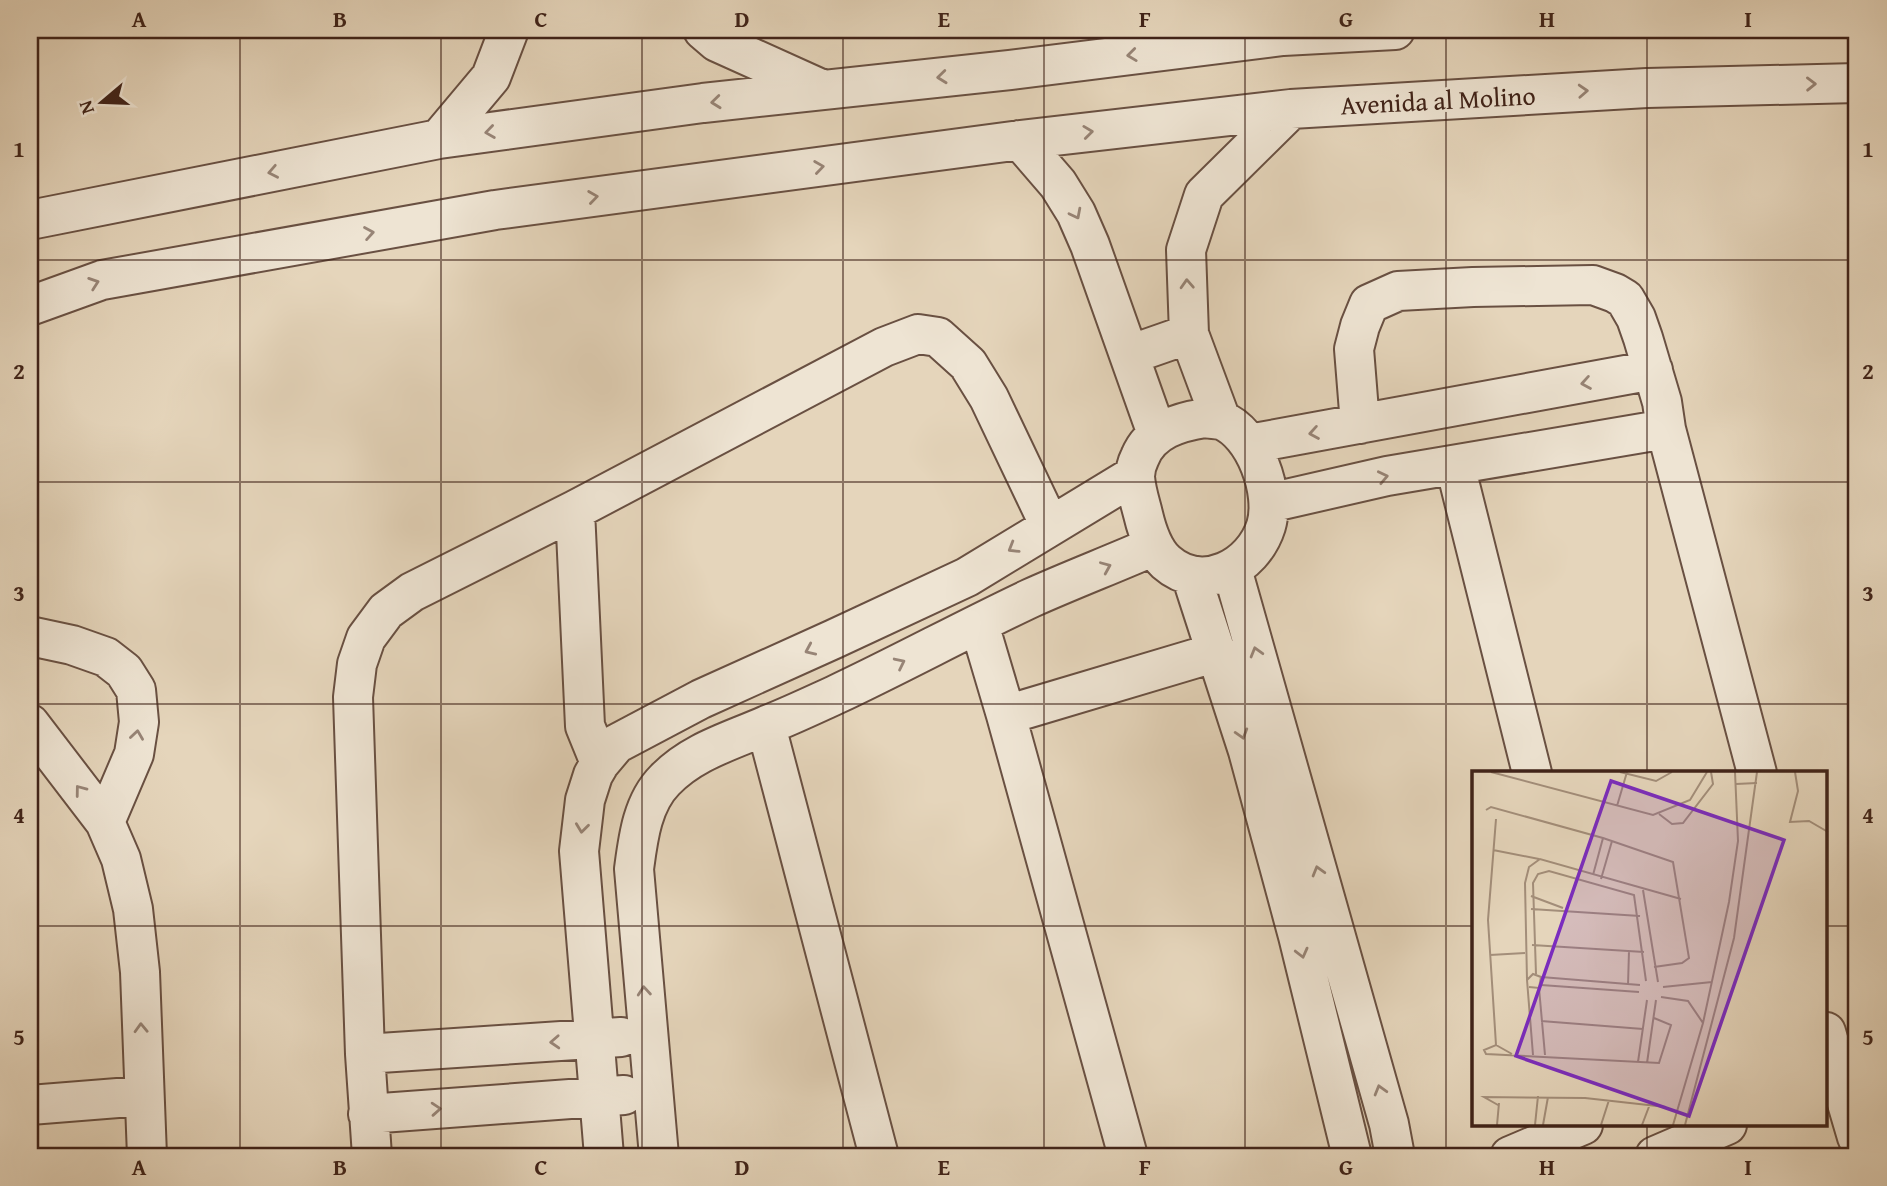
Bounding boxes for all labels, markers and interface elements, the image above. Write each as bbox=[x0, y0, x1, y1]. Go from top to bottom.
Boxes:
text: A bbox=[132, 2, 147, 35]
text: B bbox=[333, 2, 347, 35]
text: C bbox=[534, 2, 548, 35]
text: D bbox=[735, 2, 750, 35]
text: E bbox=[938, 2, 950, 35]
text: F bbox=[1139, 2, 1151, 35]
text: G bbox=[1339, 2, 1353, 35]
text: H bbox=[1539, 2, 1555, 35]
text: I bbox=[1744, 2, 1752, 35]
one-way arrow bbox=[1127, 47, 1138, 62]
north arrow bbox=[66, 66, 136, 136]
one-way arrow bbox=[936, 70, 948, 85]
street label: Avenida al Molino bbox=[1340, 75, 1536, 125]
one-way arrow bbox=[1805, 76, 1816, 91]
one-way arrow bbox=[1578, 84, 1589, 99]
one-way arrow bbox=[710, 94, 722, 109]
text: N bbox=[71, 97, 101, 118]
one-way arrow bbox=[484, 124, 496, 139]
one-way arrow bbox=[1083, 125, 1094, 140]
text: 1 bbox=[13, 132, 25, 165]
text: 1 bbox=[1862, 132, 1874, 165]
one-way arrow bbox=[813, 159, 825, 174]
one-way arrow bbox=[267, 164, 279, 179]
one-way arrow bbox=[587, 189, 599, 204]
one-way arrow bbox=[1067, 207, 1081, 219]
one-way arrow bbox=[363, 226, 375, 241]
one-way arrow bbox=[88, 277, 100, 292]
one-way arrow bbox=[1180, 278, 1195, 289]
text: 2 bbox=[13, 354, 25, 387]
text: 2 bbox=[1862, 354, 1874, 387]
one-way arrow bbox=[1580, 375, 1592, 390]
one-way arrow bbox=[1308, 424, 1320, 439]
one-way arrow bbox=[1377, 471, 1389, 485]
one-way arrow bbox=[1008, 540, 1021, 553]
one-way arrow bbox=[1099, 561, 1111, 575]
text: 3 bbox=[13, 576, 25, 609]
text: 3 bbox=[1862, 576, 1874, 609]
one-way arrow bbox=[805, 642, 817, 656]
one-way arrow bbox=[1249, 646, 1264, 658]
one-way arrow bbox=[893, 657, 905, 671]
one-way arrow bbox=[1234, 727, 1249, 739]
one-way arrow bbox=[129, 729, 144, 741]
inset map bbox=[1472, 771, 1828, 1126]
one-way arrow bbox=[76, 785, 89, 797]
text: 4 bbox=[13, 798, 25, 831]
text: 4 bbox=[1862, 798, 1874, 831]
one-way arrow bbox=[574, 822, 589, 834]
one-way arrow bbox=[1311, 865, 1326, 877]
one-way arrow bbox=[1294, 947, 1309, 959]
one-way arrow bbox=[637, 985, 652, 996]
text: 5 bbox=[13, 1020, 25, 1053]
text: 5 bbox=[1862, 1020, 1874, 1053]
one-way arrow bbox=[134, 1022, 149, 1033]
one-way arrow bbox=[550, 1035, 561, 1050]
one-way arrow bbox=[1373, 1084, 1388, 1096]
one-way arrow bbox=[431, 1102, 442, 1117]
text: A bbox=[132, 1150, 147, 1183]
text: B bbox=[333, 1150, 347, 1183]
text: C bbox=[534, 1150, 548, 1183]
text: D bbox=[735, 1150, 750, 1183]
text: E bbox=[938, 1150, 950, 1183]
text: F bbox=[1139, 1150, 1151, 1183]
text: G bbox=[1339, 1150, 1353, 1183]
text: H bbox=[1539, 1150, 1555, 1183]
text: I bbox=[1744, 1150, 1752, 1183]

